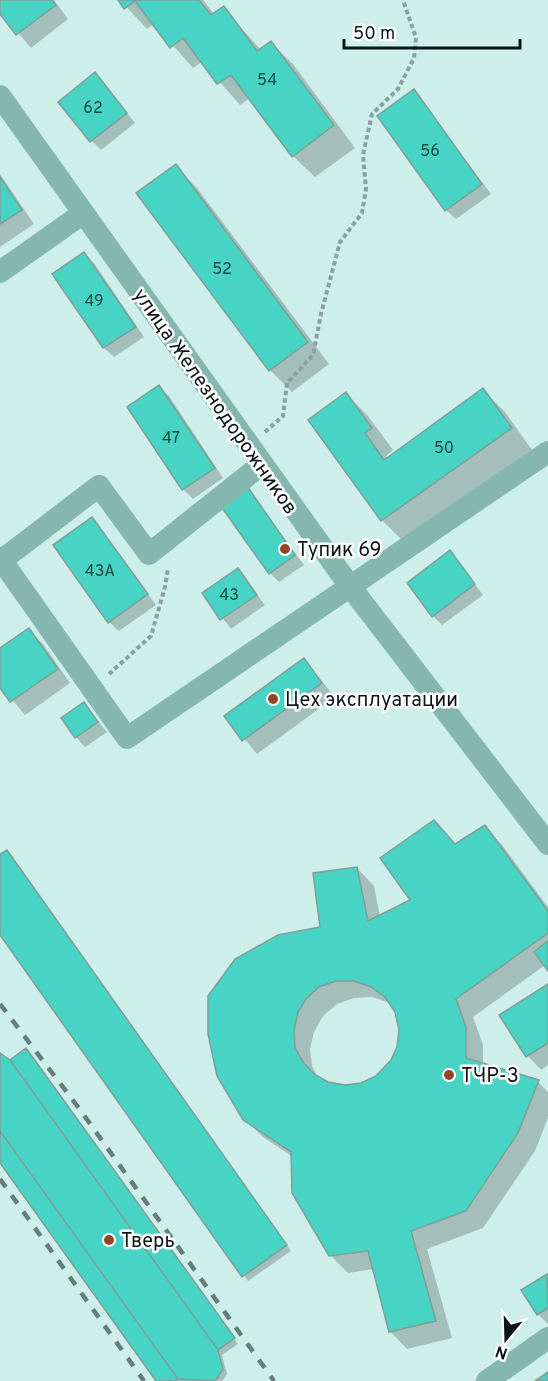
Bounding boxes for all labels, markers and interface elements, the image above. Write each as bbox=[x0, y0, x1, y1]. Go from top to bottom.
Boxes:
scale bar bbox=[344, 12, 520, 50]
text: 50 m bbox=[353, 23, 395, 46]
house number: 54 bbox=[257, 71, 277, 91]
house number: 62 bbox=[83, 99, 103, 119]
house number: 56 bbox=[420, 142, 440, 162]
house number: 52 bbox=[212, 260, 232, 280]
street label: улица Железнодорожников bbox=[126, 284, 302, 520]
house number: 49 bbox=[84, 292, 104, 312]
house number: 47 bbox=[162, 429, 180, 449]
house number: 50 bbox=[434, 439, 454, 459]
place label: Тупик 69 bbox=[297, 538, 381, 564]
marker: Тупик 69 bbox=[278, 542, 292, 556]
house number: 43А bbox=[85, 562, 115, 582]
house number: 43 bbox=[219, 586, 239, 606]
place label: Цех эксплуатации bbox=[285, 688, 458, 714]
marker: Цех эксплуатации bbox=[266, 692, 280, 706]
place label: ТЧР-3 bbox=[461, 1064, 519, 1090]
marker: ТЧР-3 bbox=[442, 1068, 456, 1082]
place label: Тверь bbox=[121, 1229, 175, 1255]
marker: Тверь bbox=[102, 1233, 116, 1247]
north arrow bbox=[476, 1309, 536, 1369]
text: N bbox=[493, 1340, 510, 1363]

